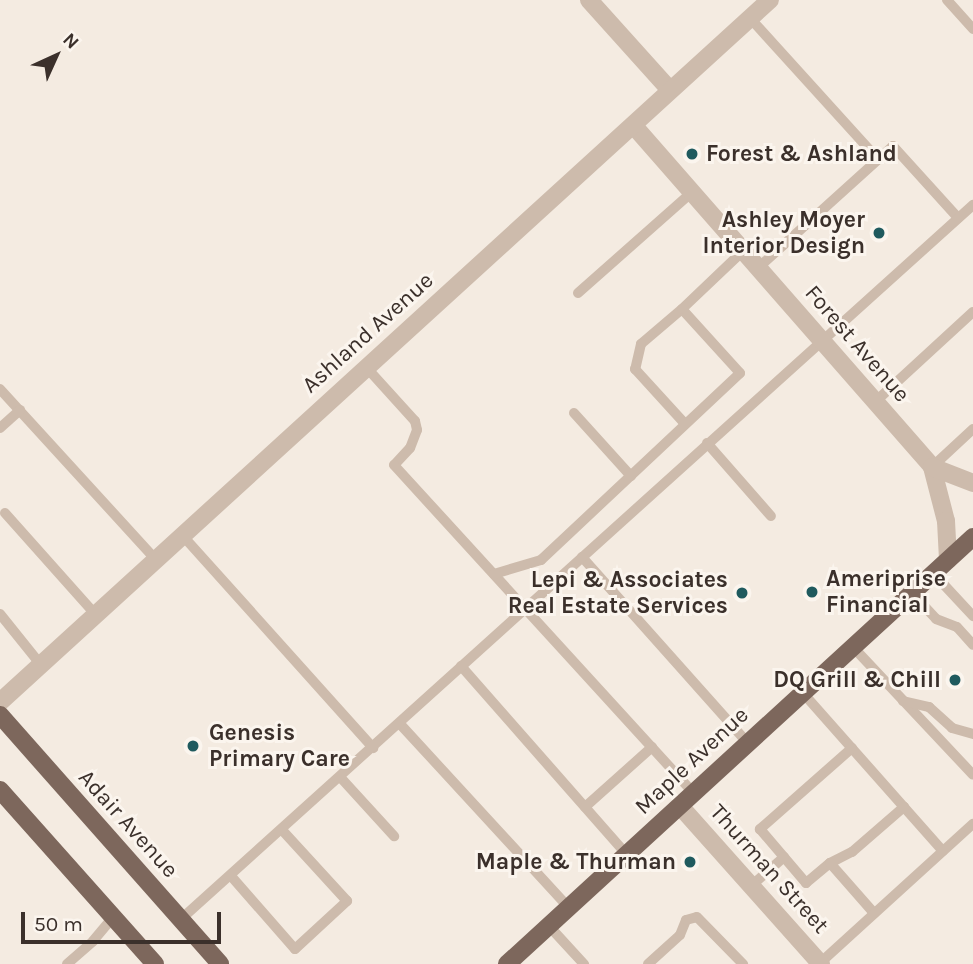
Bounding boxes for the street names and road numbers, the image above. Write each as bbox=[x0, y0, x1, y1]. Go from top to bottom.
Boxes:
street label: Ashland Avenue bbox=[297, 267, 439, 399]
street label: Forest Avenue bbox=[799, 280, 915, 408]
street label: Maple Avenue bbox=[630, 701, 754, 821]
street label: Adair Avenue bbox=[72, 764, 184, 884]
street label: Thurman Street bbox=[704, 799, 834, 939]

